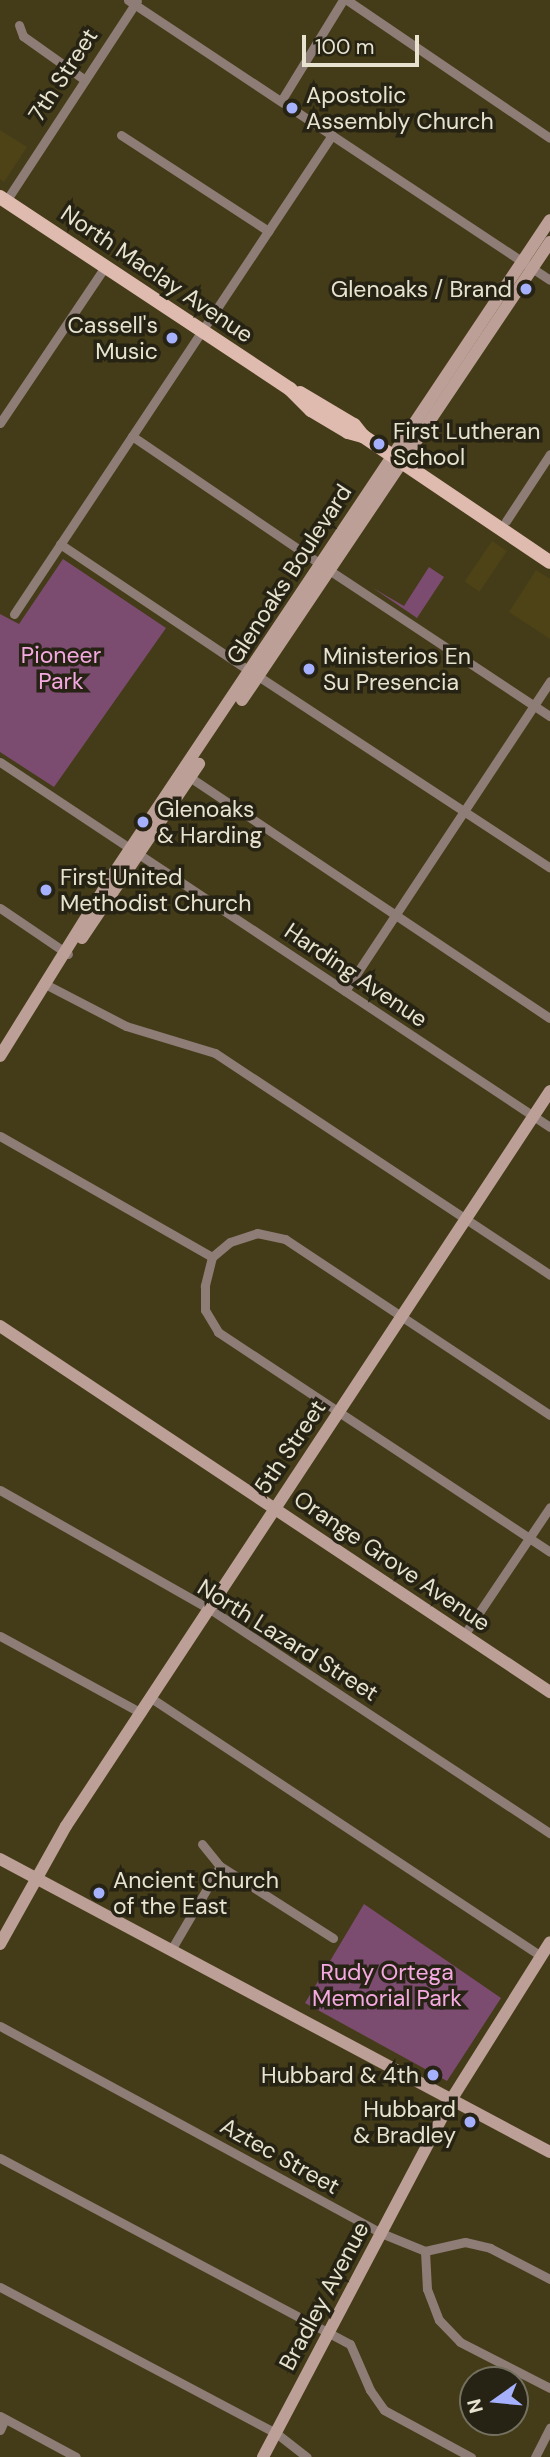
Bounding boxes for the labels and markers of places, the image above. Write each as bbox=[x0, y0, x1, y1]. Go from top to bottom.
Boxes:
place label: Apostolic Assembly Church bbox=[306, 81, 494, 135]
marker: Apostolic Assembly Church bbox=[284, 100, 300, 116]
place label: Glenoaks / Brand bbox=[331, 275, 512, 303]
marker: Glenoaks / Brand bbox=[518, 281, 534, 297]
place label: Cassell's Music bbox=[67, 311, 158, 365]
marker: Cassell's Music bbox=[164, 330, 180, 346]
place label: First Lutheran School bbox=[393, 417, 540, 471]
marker: First Lutheran School bbox=[371, 436, 387, 452]
place label: Ministerios En Su Presencia bbox=[323, 642, 471, 696]
marker: Ministerios En Su Presencia bbox=[301, 661, 317, 677]
place label: Glenoaks & Harding bbox=[157, 795, 262, 849]
marker: Glenoaks & Harding bbox=[135, 814, 151, 830]
place label: First United Methodist Church bbox=[60, 863, 251, 917]
marker: First United Methodist Church bbox=[38, 882, 54, 898]
place label: Ancient Church of the East bbox=[113, 1866, 279, 1920]
marker: Ancient Church of the East bbox=[91, 1885, 107, 1901]
place label: Hubbard & 4th bbox=[261, 2061, 419, 2089]
marker: Hubbard & 4th bbox=[425, 2067, 441, 2083]
place label: Hubbard & Bradley bbox=[353, 2095, 456, 2149]
marker: Hubbard & Bradley bbox=[462, 2114, 478, 2130]

